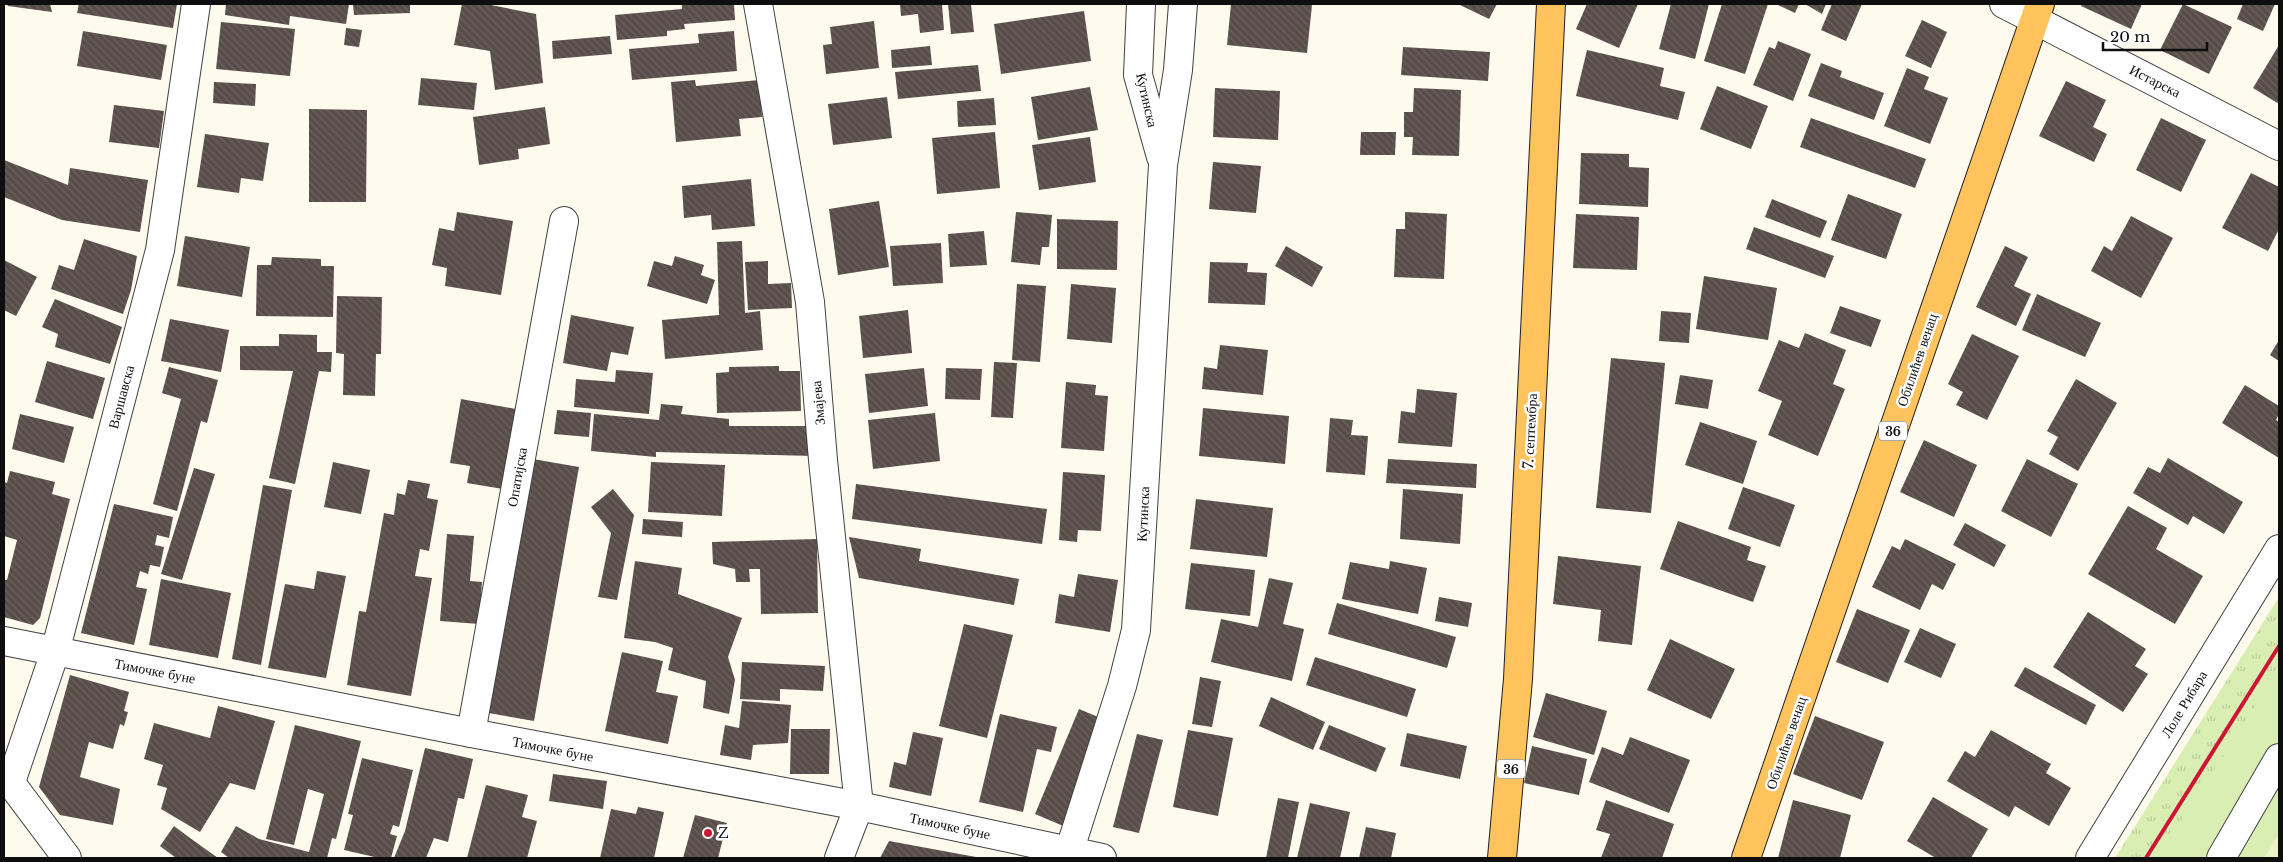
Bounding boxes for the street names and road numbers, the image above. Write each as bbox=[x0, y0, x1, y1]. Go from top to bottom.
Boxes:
street label: Истарска bbox=[2126, 61, 2184, 102]
street label: Кутинска bbox=[1132, 71, 1162, 130]
street label: Обилићев венац bbox=[1893, 311, 1941, 409]
street label: Варшавска bbox=[104, 362, 138, 431]
street label: Змајева bbox=[807, 379, 829, 426]
street label: 7. септембра bbox=[1519, 392, 1541, 469]
road number: 36 bbox=[1879, 422, 1907, 441]
street label: Опатијска bbox=[503, 445, 531, 508]
street label: Кутинска bbox=[1133, 485, 1153, 542]
street label: Тимочке буне bbox=[113, 654, 197, 688]
street label: Лоле Рибара bbox=[2157, 667, 2211, 741]
street label: Обилићев венац bbox=[1762, 694, 1810, 792]
street label: Тимочке буне bbox=[511, 732, 595, 766]
road number: 36 bbox=[1497, 760, 1525, 779]
street label: Тимочке буне bbox=[908, 809, 992, 843]

